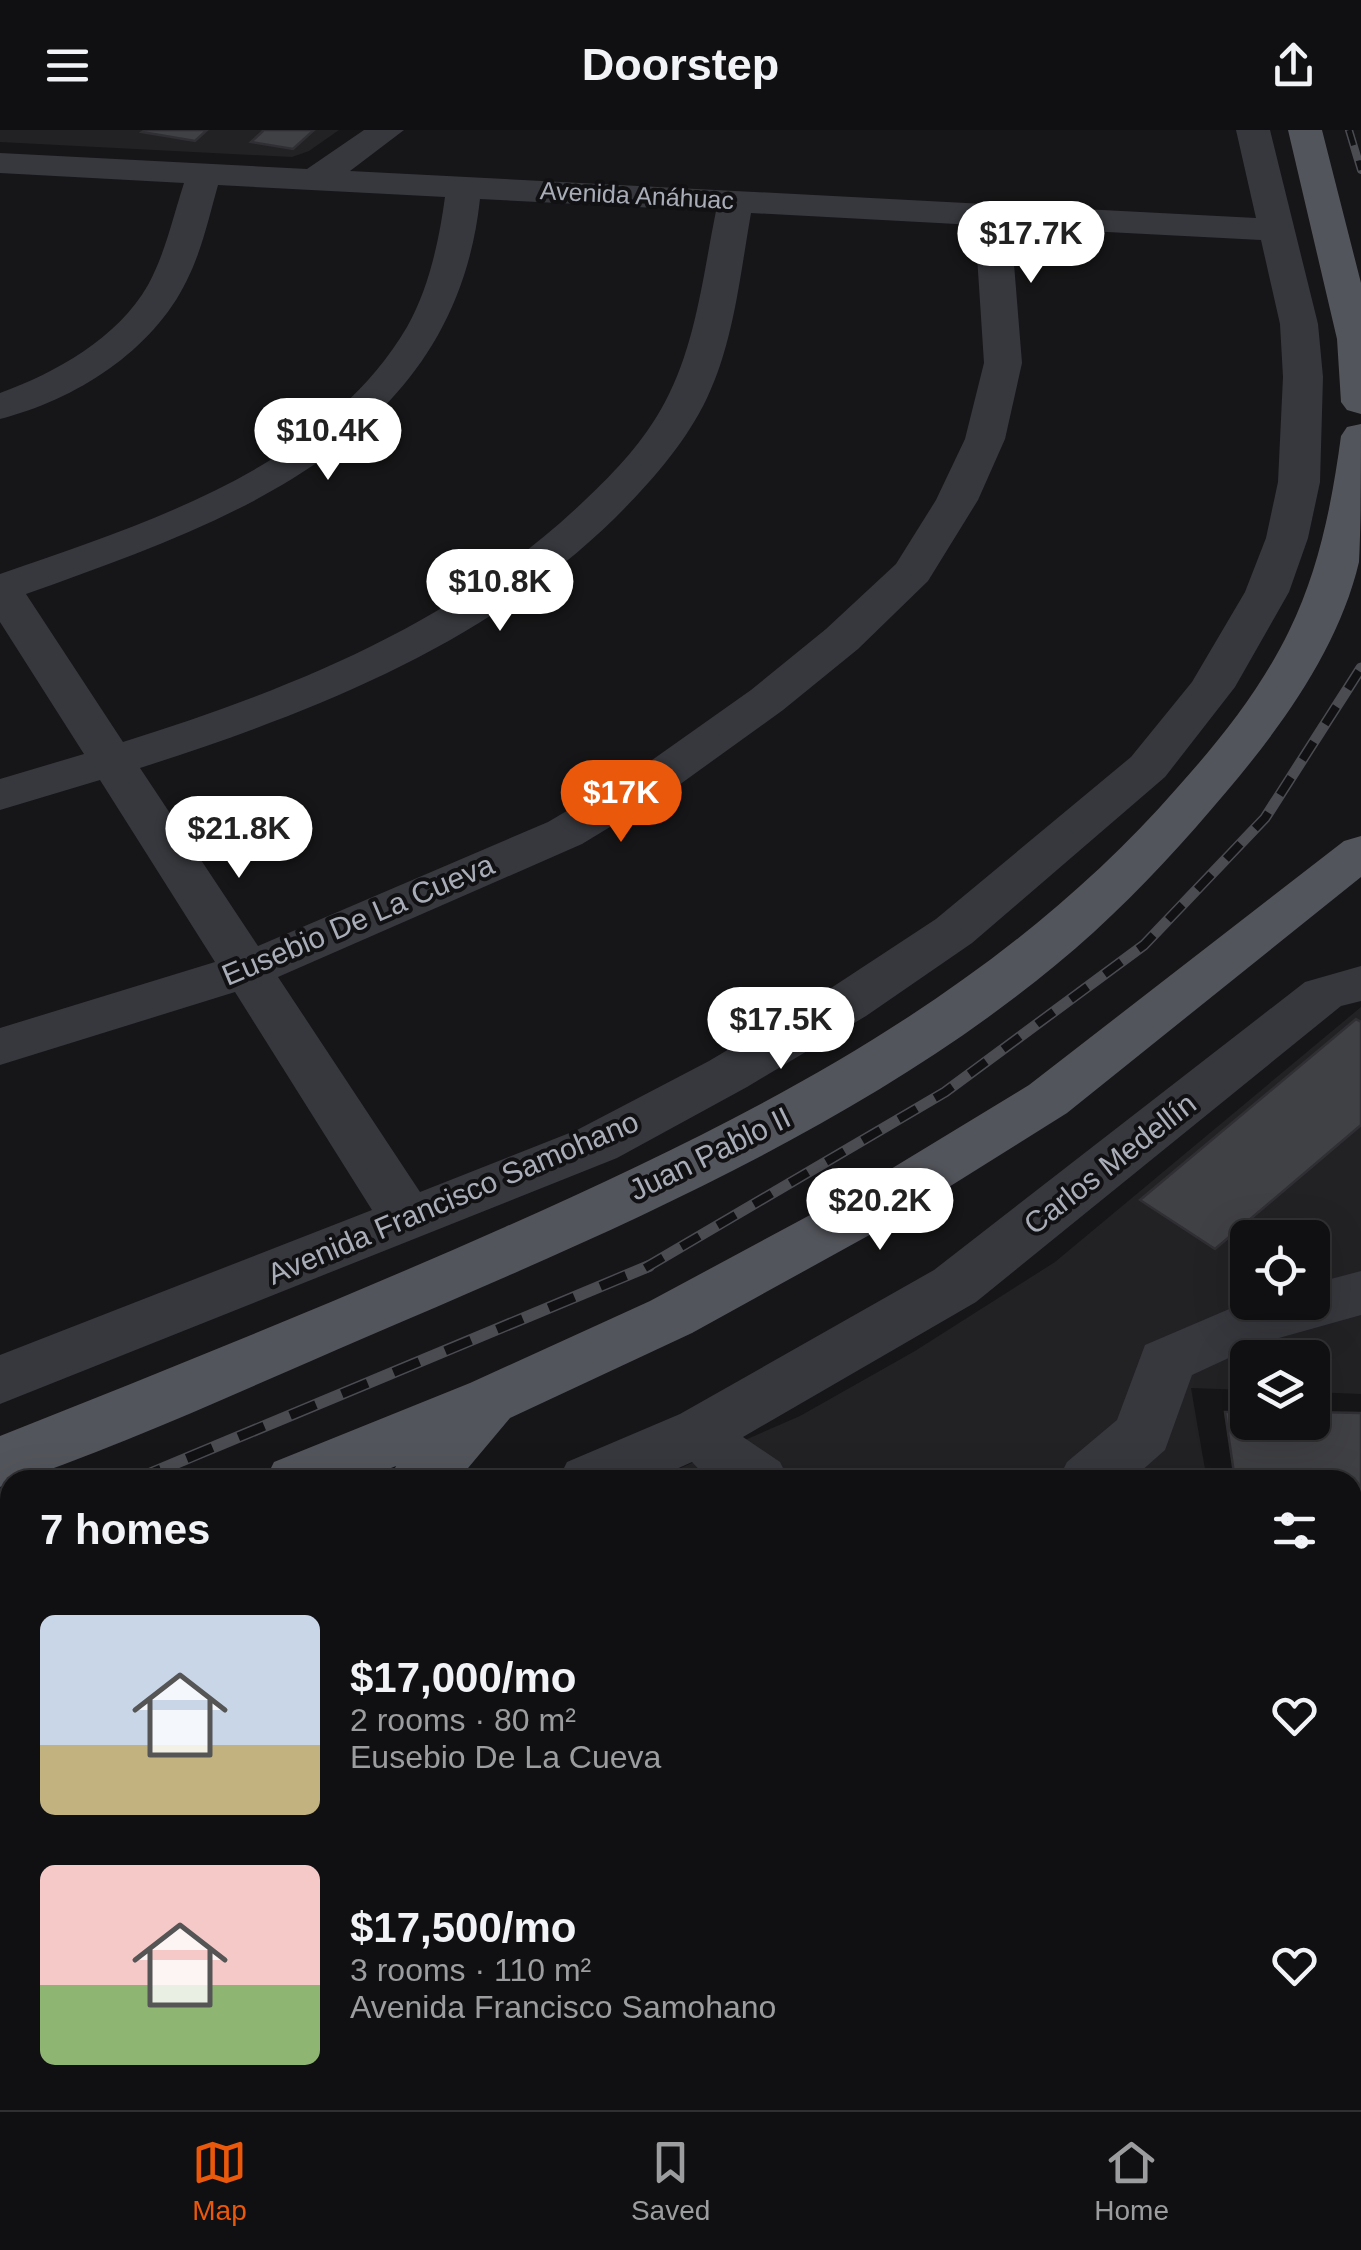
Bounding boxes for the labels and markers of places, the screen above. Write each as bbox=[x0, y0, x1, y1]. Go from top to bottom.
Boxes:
pin: $17.7K bbox=[950, 201, 1112, 286]
pin: $10.4K bbox=[247, 398, 409, 483]
pin: $10.8K bbox=[419, 549, 581, 634]
pin: $17K bbox=[562, 760, 680, 845]
pin: $21.8K bbox=[158, 796, 320, 881]
pin: $17.5K bbox=[700, 987, 862, 1072]
pin: $20.2K bbox=[799, 1168, 961, 1253]

